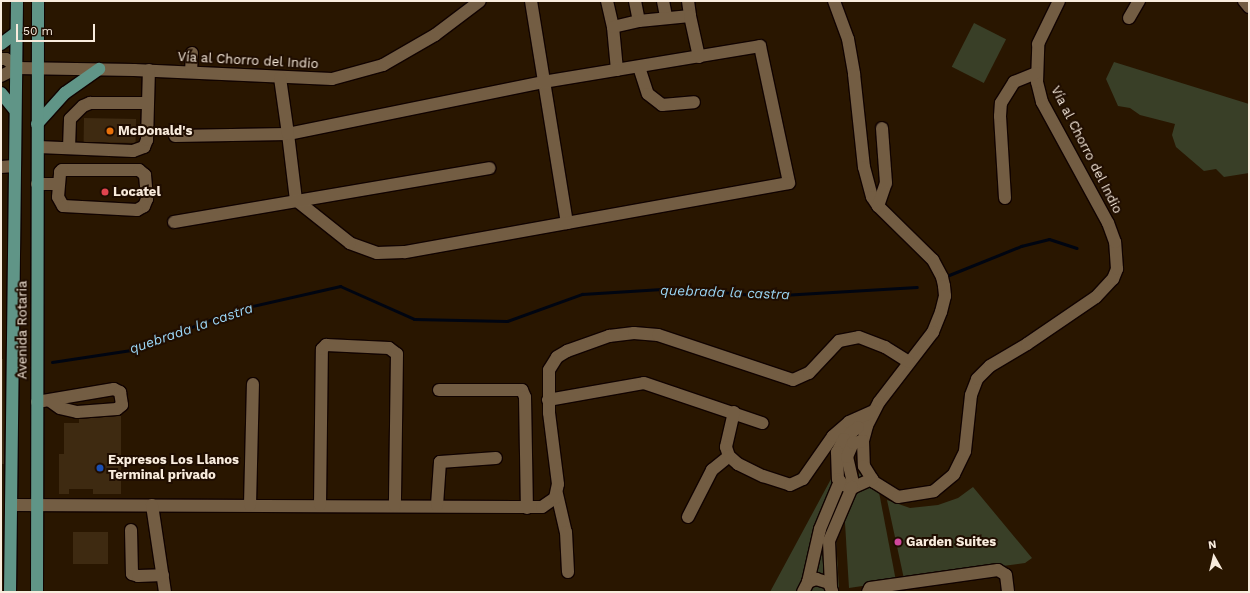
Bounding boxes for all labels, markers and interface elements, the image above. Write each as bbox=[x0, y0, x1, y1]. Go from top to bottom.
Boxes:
scale bar bbox=[18, 16, 97, 42]
text: 50 m bbox=[23, 24, 53, 38]
street label: Vía al Chorro del Indio bbox=[177, 49, 319, 73]
street label: Vía al Chorro del Indio bbox=[1047, 83, 1125, 217]
place label: McDonald's bbox=[118, 123, 192, 139]
marker: McDonald's bbox=[105, 126, 115, 136]
place label: Locatel bbox=[113, 184, 161, 200]
marker: Locatel bbox=[100, 187, 110, 197]
street label: Avenida Rotaria bbox=[15, 281, 31, 379]
water label: quebrada la castra bbox=[660, 281, 790, 303]
water label: quebrada la castra bbox=[127, 299, 255, 357]
place label: Expresos Los Llanos Terminal privado bbox=[108, 453, 239, 484]
marker: Expresos Los Llanos Terminal privado bbox=[95, 463, 105, 473]
place label: Garden Suites bbox=[906, 534, 996, 550]
marker: Garden Suites bbox=[893, 537, 903, 547]
north arrow bbox=[1194, 537, 1234, 577]
text: N bbox=[1207, 538, 1217, 552]

